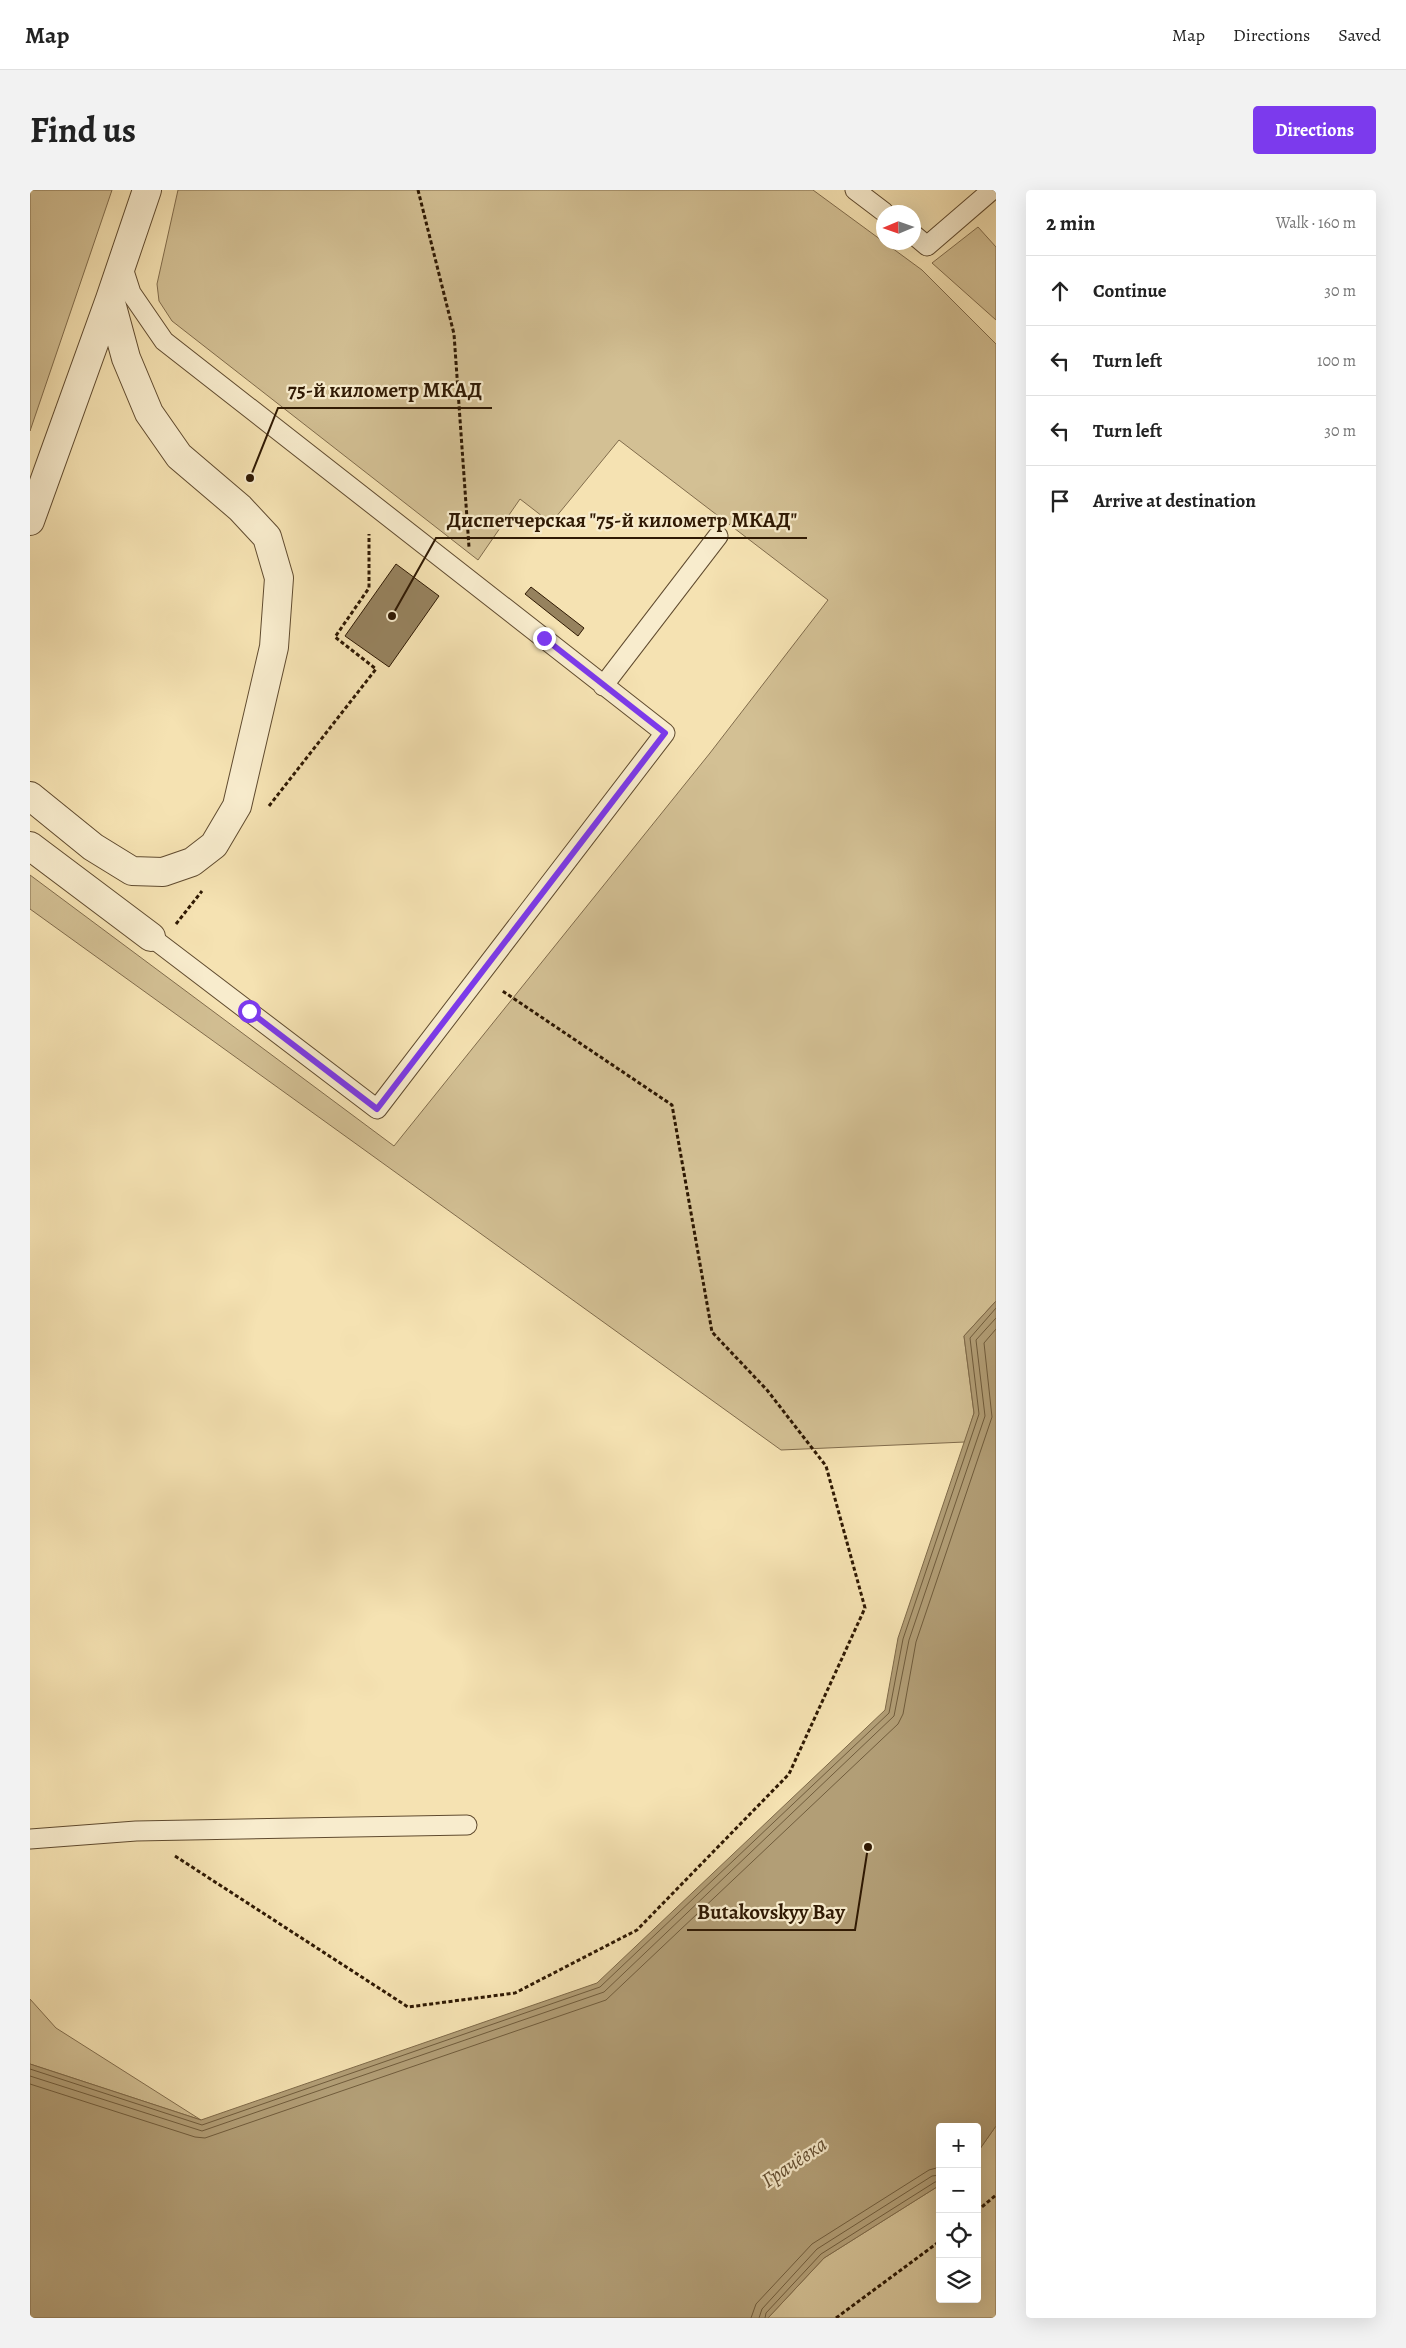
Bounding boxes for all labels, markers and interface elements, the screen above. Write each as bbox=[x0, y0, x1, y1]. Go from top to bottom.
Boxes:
text: Map bbox=[25, 19, 69, 51]
text: Map bbox=[1172, 23, 1205, 47]
text: Directions bbox=[1233, 23, 1310, 47]
text: Saved bbox=[1338, 23, 1381, 47]
text: Find us bbox=[30, 106, 136, 154]
button: Directions bbox=[1253, 106, 1376, 154]
north arrow bbox=[876, 205, 921, 250]
text: 2 min bbox=[1046, 209, 1095, 237]
text: Walk · 160 m bbox=[1276, 212, 1356, 234]
icon: ahead bbox=[1046, 277, 1074, 305]
text: Continue bbox=[1093, 278, 1167, 304]
text: 30 m bbox=[1324, 280, 1356, 302]
icon: left bbox=[1046, 347, 1074, 375]
text: Turn left bbox=[1093, 348, 1162, 374]
text: 100 m bbox=[1317, 350, 1356, 372]
callout: 75-й километр МКАД bbox=[278, 372, 492, 408]
text: 75-й километр МКАД bbox=[288, 376, 482, 404]
icon: left bbox=[1046, 417, 1074, 445]
text: Turn left bbox=[1093, 418, 1162, 444]
text: 30 m bbox=[1324, 420, 1356, 442]
icon: arrive bbox=[1046, 487, 1074, 515]
text: Arrive at destination bbox=[1093, 488, 1256, 514]
callout: Диспетчерская "75-й километр МКАД" bbox=[436, 502, 807, 538]
text: Диспетчерская "75-й километр МКАД" bbox=[447, 506, 798, 534]
route end bbox=[533, 627, 556, 650]
route start bbox=[238, 1000, 261, 1023]
callout: Butakovskyy Bay bbox=[687, 1894, 855, 1930]
text: Butakovskyy Bay bbox=[697, 1898, 846, 1926]
map controls bbox=[936, 2123, 981, 2303]
button: + bbox=[936, 2123, 981, 2168]
water label: Грачёвка bbox=[756, 2130, 832, 2194]
button: − bbox=[936, 2168, 981, 2213]
button: locate bbox=[936, 2213, 981, 2258]
button: layers bbox=[936, 2258, 981, 2303]

